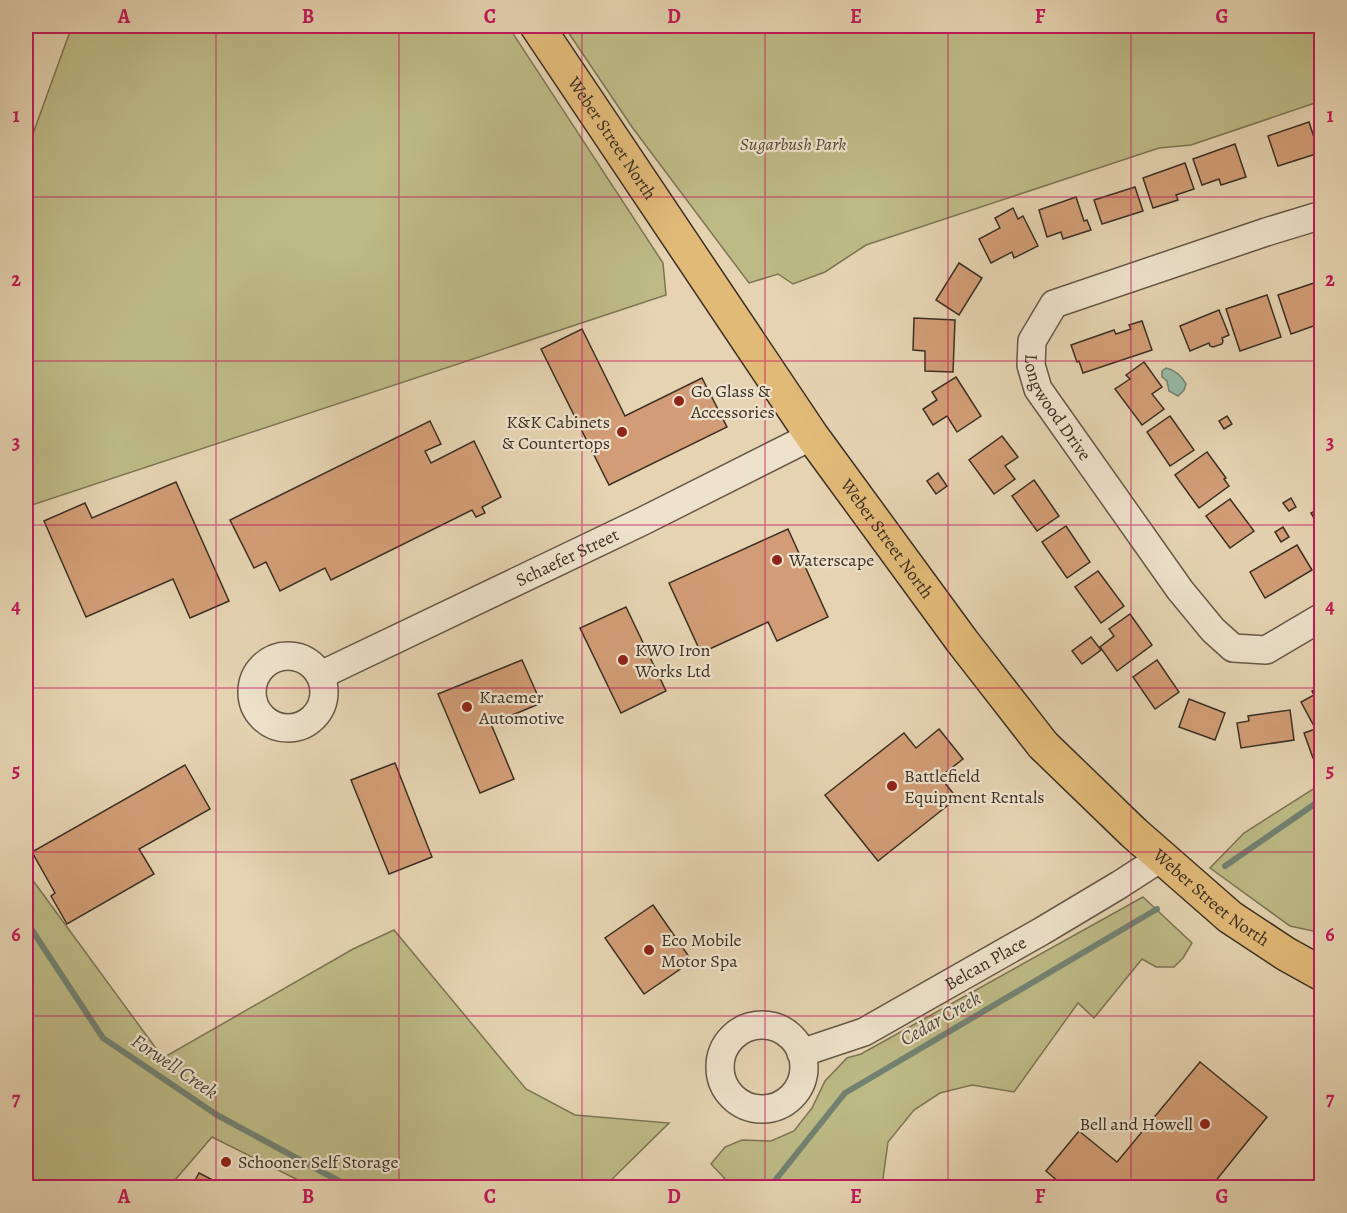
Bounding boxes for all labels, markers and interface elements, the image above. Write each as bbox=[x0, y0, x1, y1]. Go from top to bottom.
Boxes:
text: A bbox=[117, 3, 131, 30]
text: B bbox=[302, 3, 314, 30]
text: C bbox=[484, 3, 496, 30]
text: D bbox=[667, 3, 681, 30]
text: E bbox=[850, 3, 862, 30]
text: F bbox=[1035, 3, 1046, 30]
text: G bbox=[1215, 3, 1229, 30]
street label: Weber Street North bbox=[562, 71, 662, 205]
text: 1 bbox=[12, 102, 20, 129]
text: 1 bbox=[1326, 102, 1334, 129]
park label: Sugarbush Park bbox=[740, 132, 846, 156]
text: 2 bbox=[11, 266, 21, 293]
text: 2 bbox=[1325, 266, 1335, 293]
street label: Longwood Drive bbox=[1019, 353, 1097, 465]
place label: Go Glass & Accessories bbox=[690, 379, 775, 424]
marker: Go Glass & Accessories bbox=[672, 394, 686, 408]
place label: K&K Cabinets & Countertops bbox=[502, 410, 610, 455]
marker: K&K Cabinets & Countertops bbox=[615, 425, 629, 439]
text: 3 bbox=[12, 429, 20, 456]
text: 3 bbox=[1326, 429, 1334, 456]
street label: Weber Street North bbox=[835, 473, 939, 604]
street label: Schaefer Street bbox=[512, 522, 623, 592]
place label: Waterscape bbox=[788, 548, 874, 572]
marker: Waterscape bbox=[770, 553, 784, 567]
text: 4 bbox=[11, 593, 21, 620]
text: 4 bbox=[1325, 593, 1335, 620]
place label: KWO Iron Works Ltd bbox=[634, 638, 711, 683]
marker: KWO Iron Works Ltd bbox=[616, 653, 630, 667]
place label: Kraemer Automotive bbox=[478, 685, 565, 730]
marker: Kraemer Automotive bbox=[460, 700, 474, 714]
text: 5 bbox=[12, 757, 20, 784]
text: 5 bbox=[1326, 757, 1334, 784]
place label: Battlefield Equipment Rentals bbox=[904, 764, 1045, 809]
marker: Battlefield Equipment Rentals bbox=[885, 779, 899, 793]
street label: Weber Street North bbox=[1147, 843, 1274, 952]
text: 6 bbox=[11, 921, 21, 948]
text: 6 bbox=[1325, 921, 1335, 948]
place label: Eco Mobile Motor Spa bbox=[661, 928, 742, 973]
street label: Belcan Place bbox=[940, 930, 1031, 996]
marker: Eco Mobile Motor Spa bbox=[642, 943, 656, 957]
water label: Cedar Creek bbox=[895, 984, 986, 1052]
water label: Forwell Creek bbox=[126, 1028, 223, 1105]
text: 7 bbox=[12, 1085, 21, 1112]
text: 7 bbox=[1326, 1085, 1335, 1112]
place label: Bell and Howell bbox=[1079, 1112, 1194, 1136]
marker: Bell and Howell bbox=[1198, 1117, 1212, 1131]
place label: Schooner Self Storage bbox=[238, 1150, 399, 1174]
marker: Schooner Self Storage bbox=[219, 1155, 233, 1169]
text: A bbox=[117, 1183, 131, 1210]
text: B bbox=[302, 1183, 314, 1210]
text: C bbox=[484, 1183, 496, 1210]
text: D bbox=[667, 1183, 681, 1210]
text: E bbox=[850, 1183, 862, 1210]
text: F bbox=[1035, 1183, 1046, 1210]
text: G bbox=[1215, 1183, 1229, 1210]

